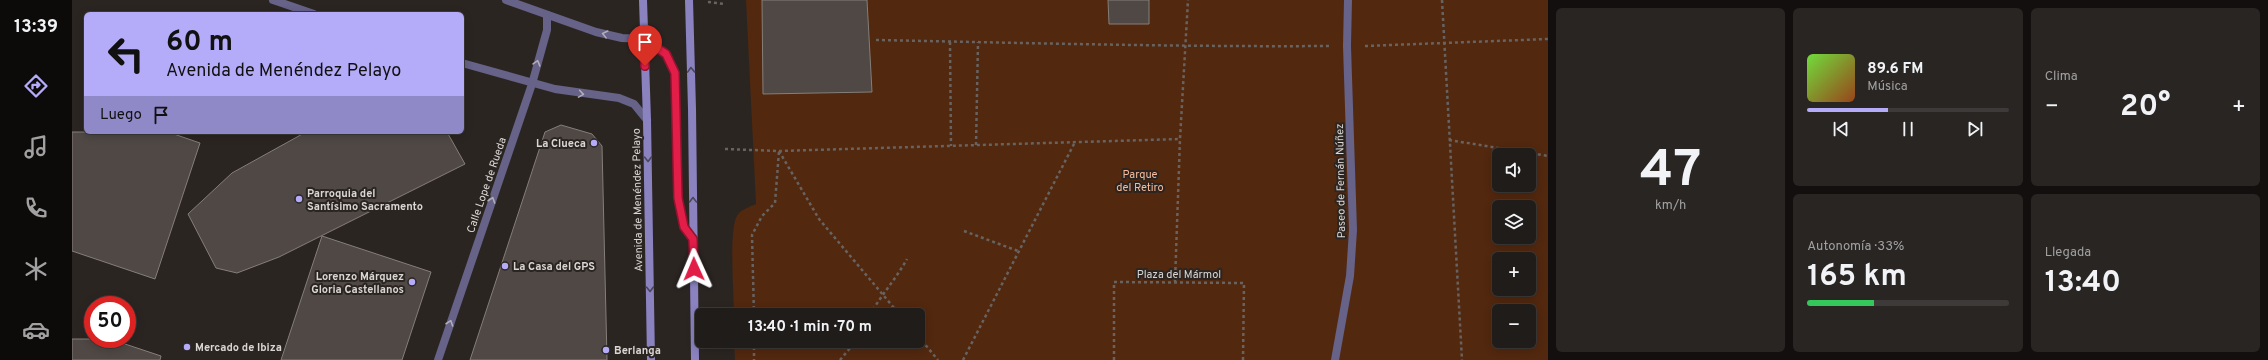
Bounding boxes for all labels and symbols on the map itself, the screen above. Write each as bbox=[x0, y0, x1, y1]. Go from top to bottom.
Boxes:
pin bbox=[628, 25, 662, 66]
one-way arrow bbox=[602, 31, 608, 39]
one-way arrow bbox=[533, 60, 541, 67]
one-way arrow bbox=[687, 67, 695, 73]
one-way arrow bbox=[578, 89, 584, 98]
street label: Paseo de Fernán Núñez bbox=[1333, 123, 1349, 239]
street label: Avenida de Menéndez Pelayo bbox=[630, 128, 646, 272]
street label: Calle Lope de Rueda bbox=[464, 135, 510, 235]
place label: La Clueca bbox=[536, 137, 586, 151]
marker: La Clueca bbox=[589, 138, 599, 148]
one-way arrow bbox=[644, 156, 652, 162]
park label: Parque del Retiro bbox=[1116, 168, 1164, 195]
place label: Parroquia del Santísimo Sacramento bbox=[307, 187, 423, 214]
marker: Parroquia del Santísimo Sacramento bbox=[294, 194, 304, 204]
one-way arrow bbox=[487, 197, 496, 204]
one-way arrow bbox=[689, 197, 697, 203]
position arrow bbox=[673, 248, 715, 290]
place label: La Casa del GPS bbox=[513, 260, 595, 274]
marker: La Casa del GPS bbox=[500, 261, 510, 271]
street label: Plaza del Mármol bbox=[1137, 268, 1221, 282]
place label: Lorenzo Márquez Gloria Castellanos bbox=[311, 270, 404, 297]
marker: Lorenzo Márquez Gloria Castellanos bbox=[407, 277, 417, 287]
one-way arrow bbox=[646, 286, 654, 292]
speed limit sign: 50 bbox=[84, 296, 136, 348]
one-way arrow bbox=[446, 320, 454, 327]
place label: Mercado de Ibiza bbox=[195, 341, 282, 355]
marker: Mercado de Ibiza bbox=[182, 342, 192, 352]
place label: Berlanga bbox=[614, 344, 661, 358]
marker: Berlanga bbox=[601, 345, 611, 355]

